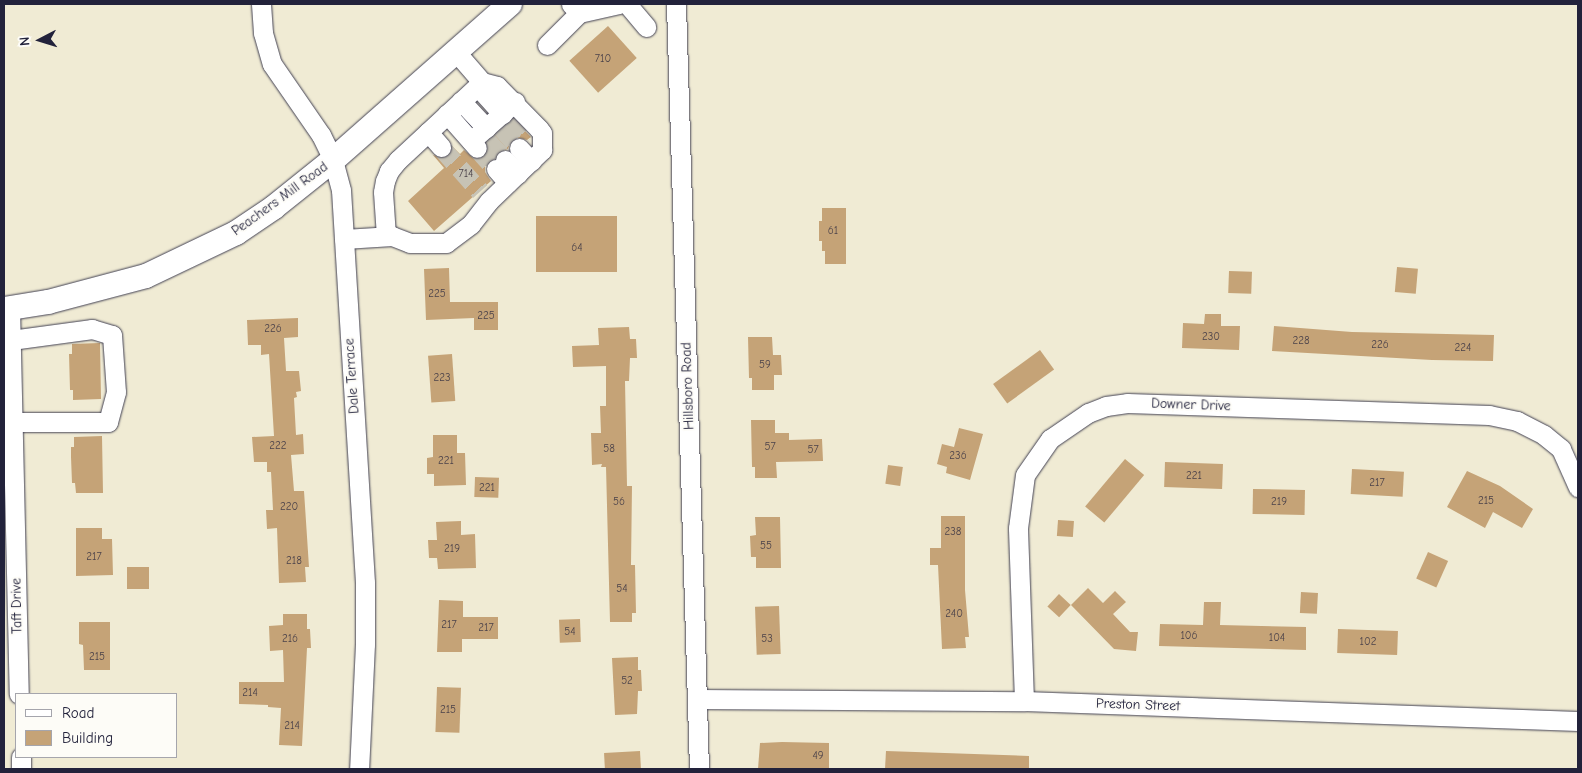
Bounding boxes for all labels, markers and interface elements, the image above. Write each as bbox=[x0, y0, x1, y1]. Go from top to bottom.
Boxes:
north arrow bbox=[15, 15, 65, 65]
text: N bbox=[16, 36, 33, 47]
house number: 710 bbox=[595, 52, 611, 66]
street label: Peachers Mill Road bbox=[229, 158, 331, 240]
house number: 714 bbox=[459, 167, 473, 181]
house number: 61 bbox=[828, 224, 838, 238]
house number: 64 bbox=[571, 241, 583, 255]
house number: 225 bbox=[428, 287, 446, 301]
house number: 225 bbox=[477, 309, 495, 323]
house number: 226 bbox=[264, 322, 282, 336]
house number: 230 bbox=[1202, 330, 1220, 344]
house number: 228 bbox=[1292, 334, 1310, 348]
street label: Dale Terrace bbox=[341, 338, 363, 414]
house number: 226 bbox=[1371, 338, 1389, 352]
house number: 224 bbox=[1455, 341, 1471, 355]
street label: Hillsboro Road bbox=[678, 342, 698, 430]
house number: 59 bbox=[759, 358, 771, 372]
house number: 223 bbox=[433, 371, 451, 385]
street label: Downer Drive bbox=[1151, 395, 1231, 415]
house number: 222 bbox=[269, 439, 287, 453]
house number: 57 bbox=[764, 440, 776, 454]
house number: 58 bbox=[603, 442, 615, 456]
house number: 57 bbox=[807, 443, 819, 457]
house number: 236 bbox=[949, 449, 967, 463]
house number: 221 bbox=[438, 454, 454, 468]
house number: 221 bbox=[1186, 469, 1202, 483]
house number: 217 bbox=[1369, 476, 1385, 490]
house number: 221 bbox=[479, 481, 495, 495]
house number: 215 bbox=[1478, 494, 1494, 508]
house number: 56 bbox=[613, 495, 625, 509]
house number: 219 bbox=[1271, 495, 1287, 509]
house number: 220 bbox=[280, 500, 298, 514]
house number: 238 bbox=[945, 525, 961, 539]
house number: 55 bbox=[760, 539, 772, 553]
house number: 219 bbox=[444, 542, 460, 556]
house number: 217 bbox=[86, 550, 102, 564]
house number: 218 bbox=[286, 554, 302, 568]
street label: Taft Drive bbox=[8, 578, 26, 634]
house number: 54 bbox=[616, 582, 628, 596]
house number: 240 bbox=[945, 607, 963, 621]
house number: 217 bbox=[441, 618, 457, 632]
house number: 217 bbox=[478, 621, 494, 635]
house number: 54 bbox=[564, 625, 576, 639]
house number: 106 bbox=[1180, 629, 1198, 643]
house number: 104 bbox=[1269, 631, 1285, 645]
house number: 216 bbox=[282, 632, 298, 646]
house number: 53 bbox=[761, 632, 773, 646]
house number: 102 bbox=[1360, 635, 1376, 649]
house number: 215 bbox=[89, 650, 105, 664]
house number: 52 bbox=[621, 674, 633, 688]
house number: 214 bbox=[242, 686, 258, 700]
legend bbox=[15, 693, 178, 758]
street label: Preston Street bbox=[1096, 695, 1180, 715]
house number: 215 bbox=[440, 703, 456, 717]
text: Road bbox=[62, 704, 94, 722]
house number: 214 bbox=[284, 719, 300, 733]
text: Building bbox=[62, 729, 113, 747]
house number: 49 bbox=[812, 749, 824, 763]

